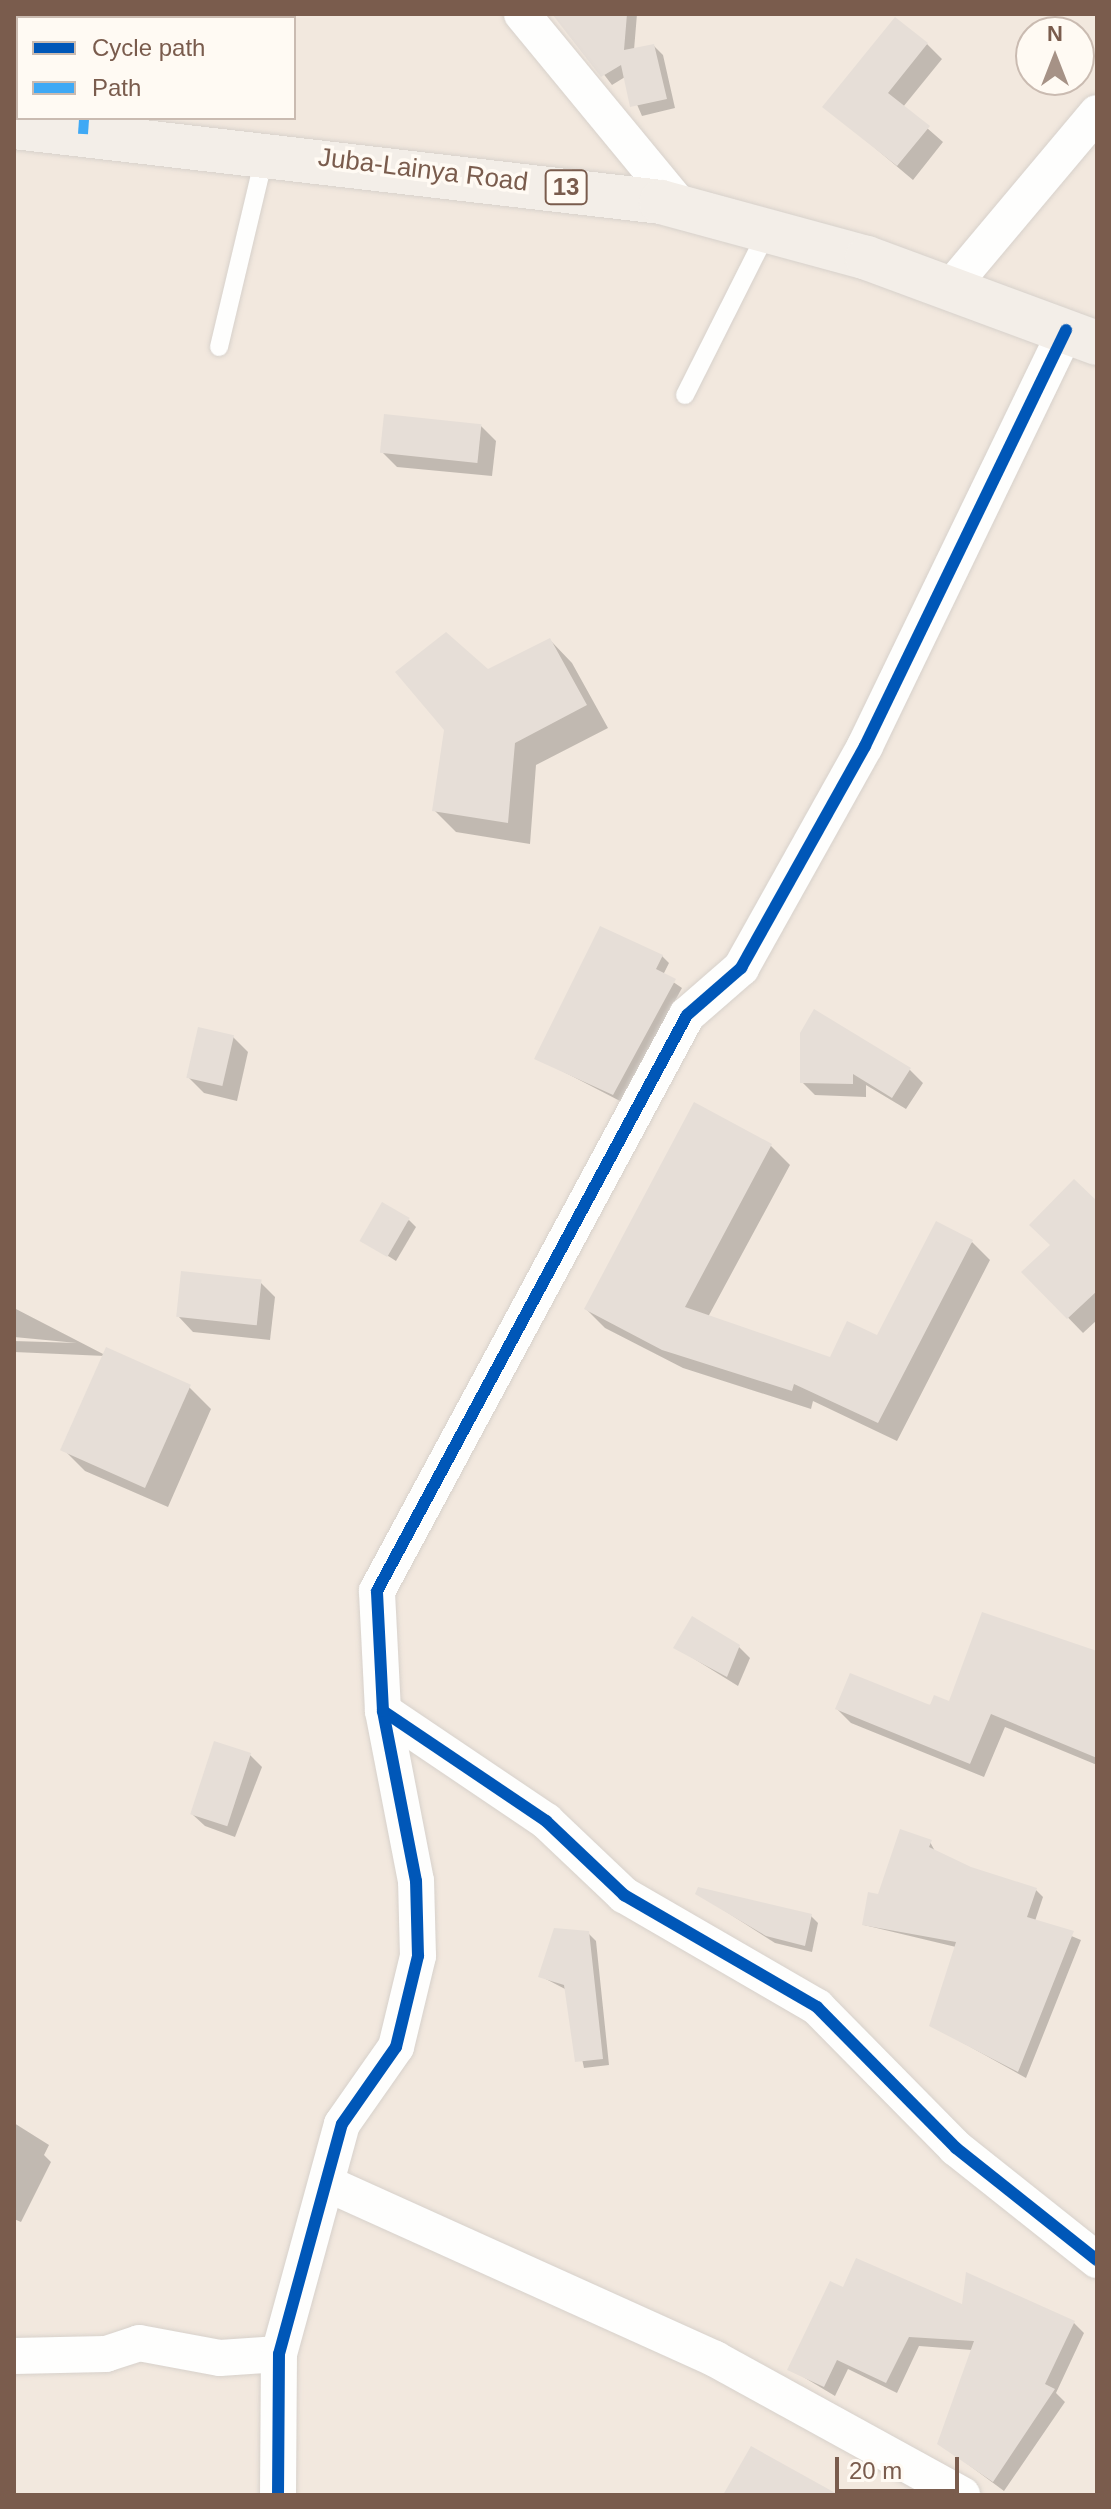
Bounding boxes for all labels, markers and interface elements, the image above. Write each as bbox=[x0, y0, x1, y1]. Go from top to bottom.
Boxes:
legend bbox=[16, 16, 296, 120]
north arrow bbox=[1015, 16, 1095, 96]
text: N bbox=[1047, 21, 1063, 46]
text: Cycle path bbox=[92, 34, 205, 61]
text: Path bbox=[92, 74, 141, 101]
street label: Juba-Lainya Road bbox=[316, 142, 530, 198]
road number: 13 bbox=[544, 167, 588, 207]
scale bar bbox=[839, 2441, 963, 2491]
text: 20 m bbox=[849, 2457, 902, 2484]

